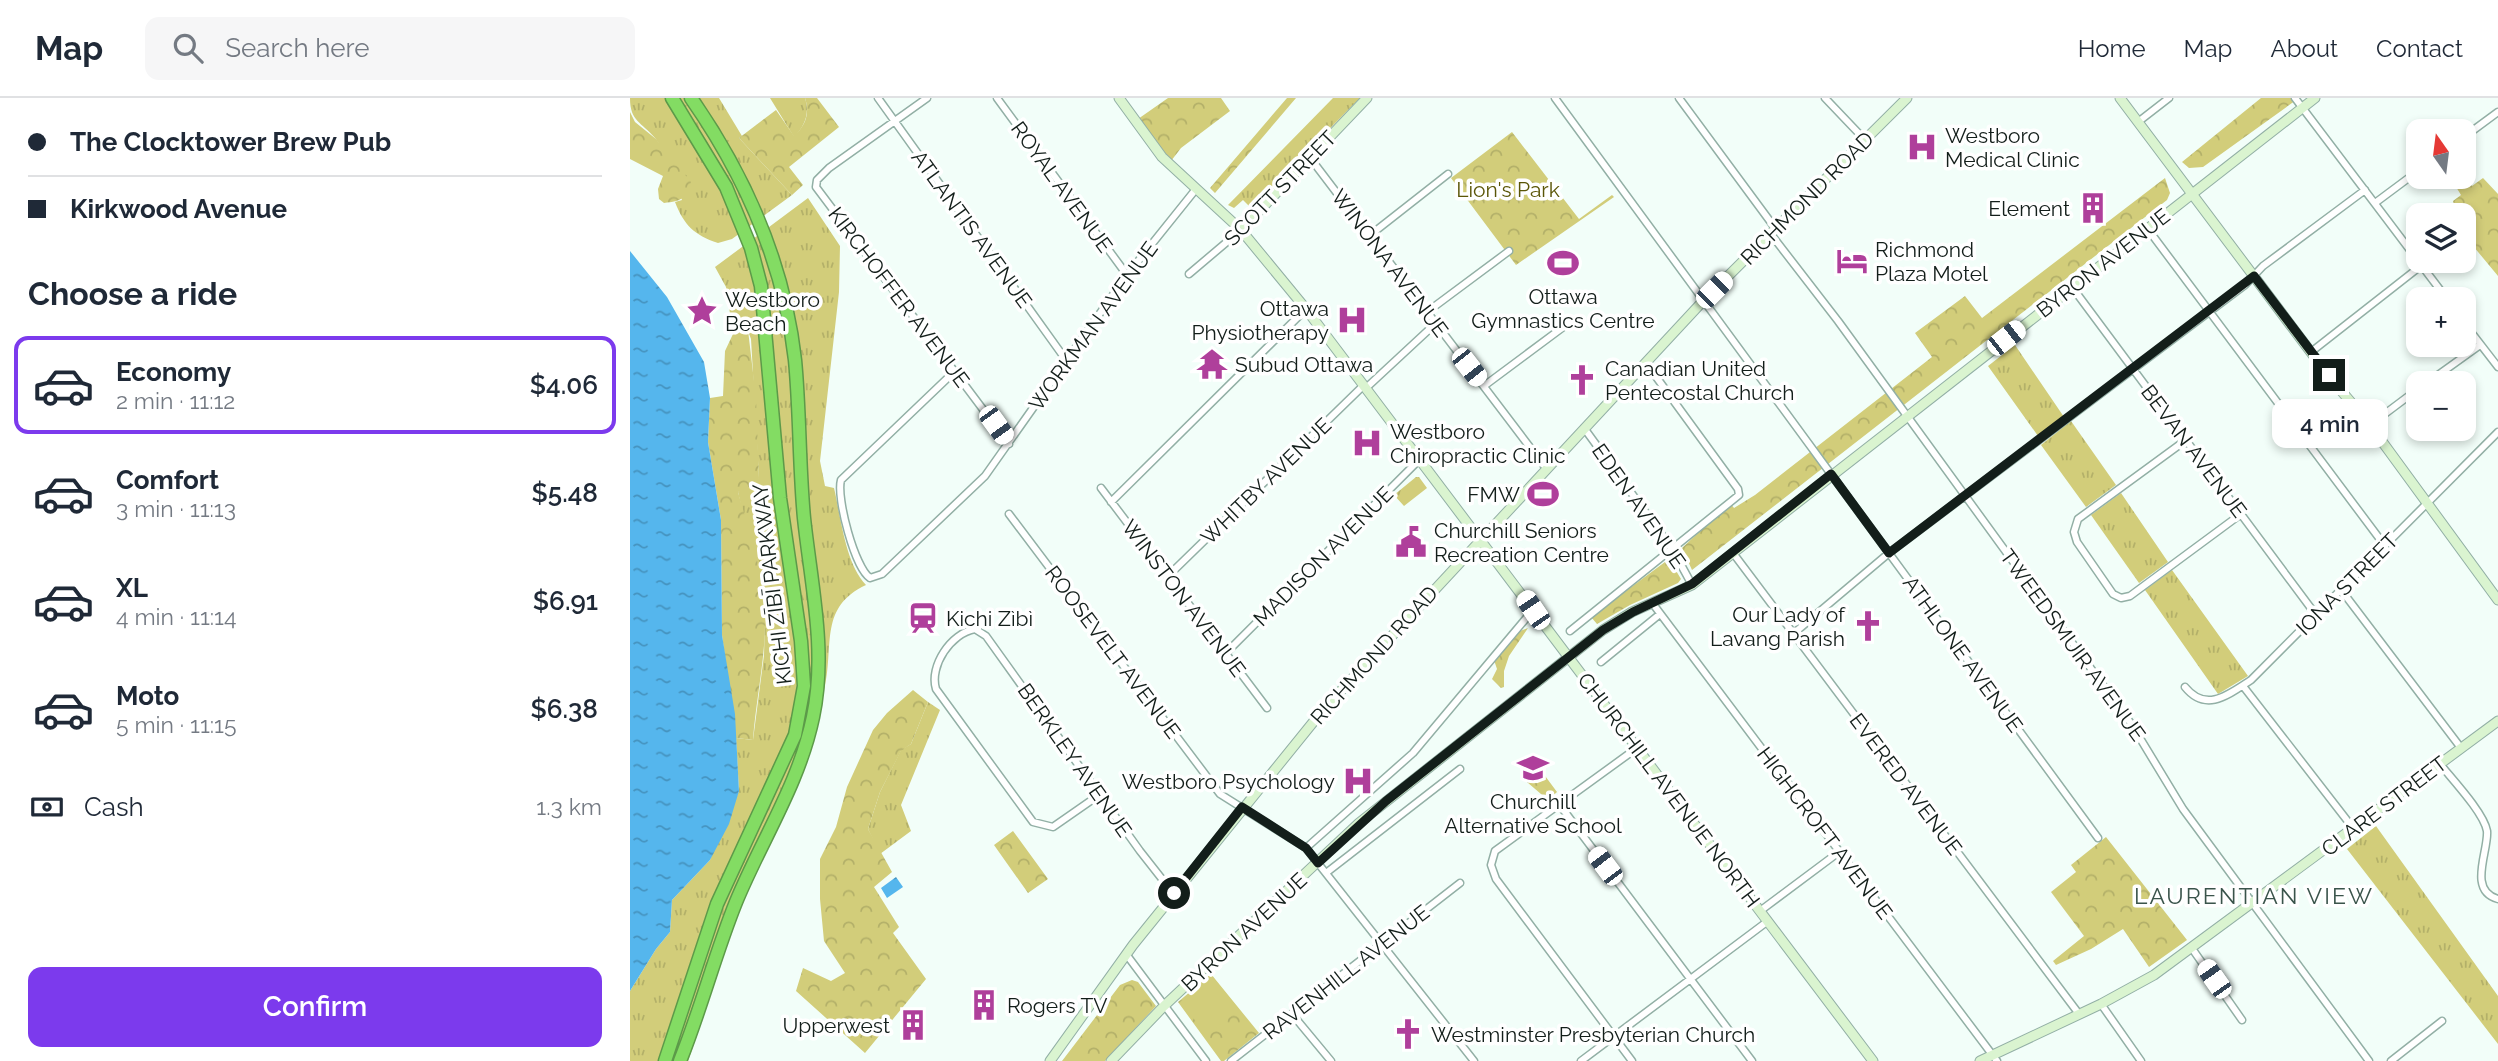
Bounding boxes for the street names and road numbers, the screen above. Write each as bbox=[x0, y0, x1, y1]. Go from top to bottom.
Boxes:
street label: ROYAL AVENUE bbox=[1006, 117, 1118, 257]
street label: SCOTT STREET bbox=[1219, 125, 1341, 251]
street label: RICHMOND ROAD bbox=[1735, 126, 1879, 270]
street label: ATLANTIS AVENUE bbox=[906, 145, 1038, 313]
street label: WINONA AVENUE bbox=[1326, 184, 1454, 342]
street label: KIRCHOFFER AVENUE bbox=[823, 202, 975, 392]
street label: BYRON AVENUE bbox=[2031, 203, 2175, 323]
street label: WORKMAN AVENUE bbox=[1023, 237, 1163, 415]
street label: BEVAN AVENUE bbox=[2136, 380, 2252, 522]
street label: WHITBY AVENUE bbox=[1196, 413, 1336, 549]
street label: EDEN AVENUE bbox=[1587, 439, 1691, 573]
street label: MADISON AVENUE bbox=[1248, 481, 1398, 631]
street label: KICHI ZĪBĪ PARKWAY bbox=[747, 482, 797, 686]
street label: WINSTON AVENUE bbox=[1117, 515, 1251, 681]
street label: IONA STREET bbox=[2291, 528, 2403, 640]
street label: TWEEDSMUIR AVENUE bbox=[1995, 544, 2151, 746]
street label: ROOSEVELT AVENUE bbox=[1040, 561, 1186, 743]
street label: ATHLONE AVENUE bbox=[1898, 571, 2028, 737]
street label: RICHMOND ROAD bbox=[1305, 581, 1443, 729]
street label: CHURCHILL AVENUE NORTH bbox=[1573, 668, 1765, 912]
street label: BERKLEY AVENUE bbox=[1013, 678, 1137, 842]
street label: EVERED AVENUE bbox=[1845, 708, 1967, 860]
street label: HIGHCROFT AVENUE bbox=[1752, 742, 1898, 924]
street label: CLARE STREET bbox=[2316, 751, 2452, 861]
street label: BYRON AVENUE bbox=[1176, 868, 1312, 996]
street label: RAVENHILL AVENUE bbox=[1258, 899, 1434, 1045]

